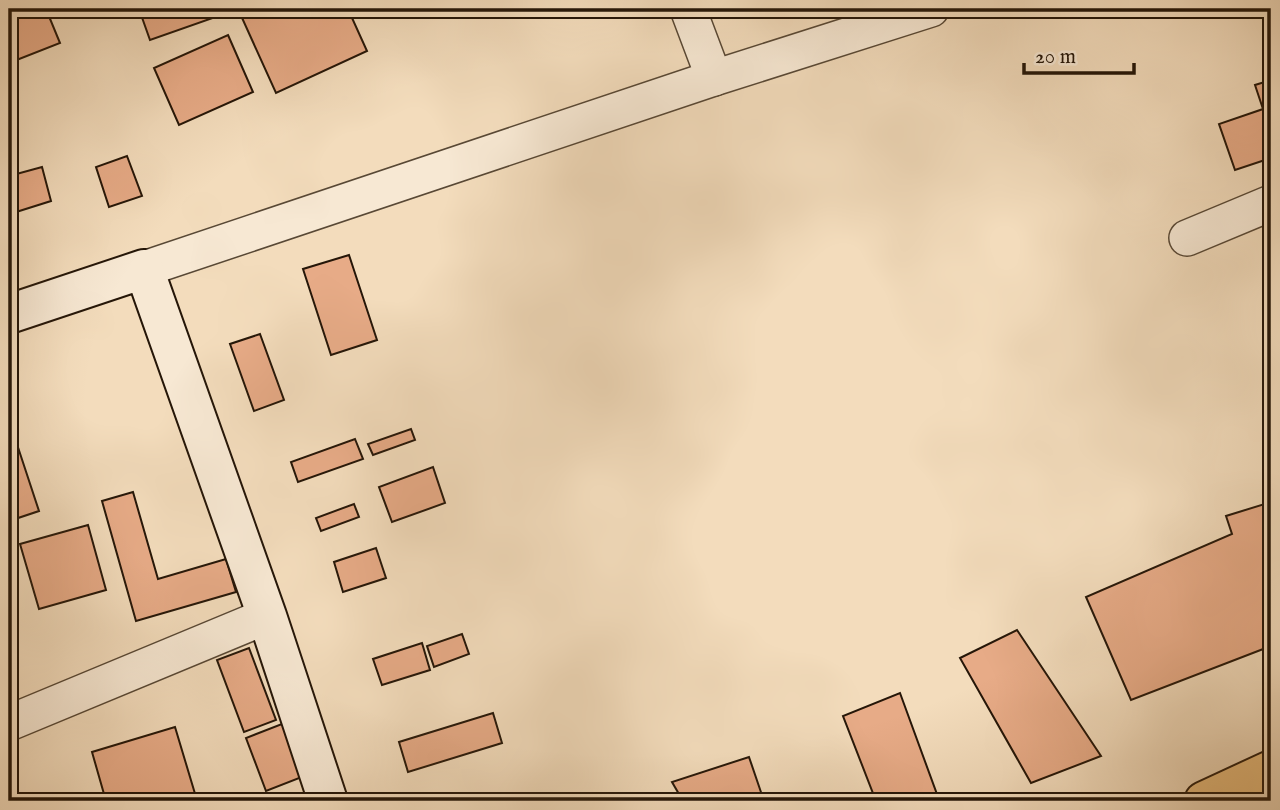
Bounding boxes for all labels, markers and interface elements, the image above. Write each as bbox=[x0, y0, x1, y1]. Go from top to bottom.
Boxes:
scale bar bbox=[1024, 32, 1135, 76]
text: 20 m bbox=[1035, 44, 1076, 71]

